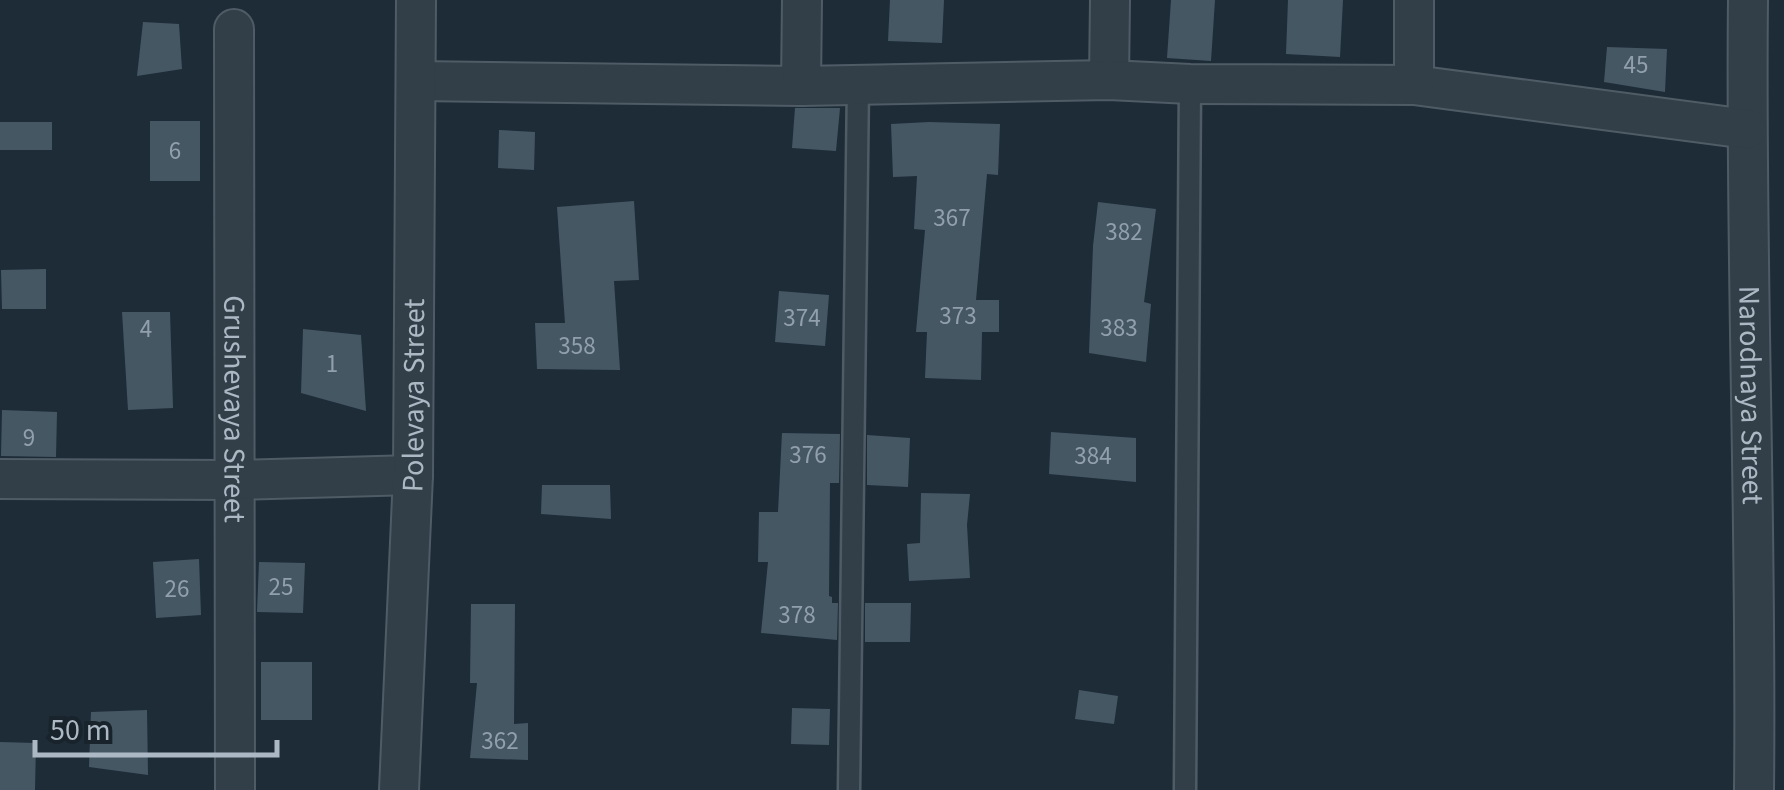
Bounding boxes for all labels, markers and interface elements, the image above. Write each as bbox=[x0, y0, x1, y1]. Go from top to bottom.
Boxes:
house number: 45 bbox=[1624, 47, 1648, 83]
house number: 6 bbox=[169, 133, 181, 169]
house number: 367 bbox=[933, 200, 971, 236]
house number: 382 bbox=[1105, 214, 1143, 250]
street label: Narodnaya Street bbox=[1728, 285, 1774, 505]
street label: Grushevaya Street bbox=[213, 295, 256, 523]
street label: Polevaya Street bbox=[391, 298, 436, 493]
house number: 373 bbox=[939, 298, 977, 334]
house number: 374 bbox=[783, 300, 821, 336]
house number: 383 bbox=[1100, 310, 1138, 346]
house number: 4 bbox=[140, 311, 152, 347]
house number: 358 bbox=[558, 328, 596, 364]
house number: 1 bbox=[326, 346, 338, 382]
house number: 9 bbox=[23, 420, 35, 456]
house number: 376 bbox=[789, 437, 827, 473]
house number: 384 bbox=[1074, 438, 1112, 474]
house number: 25 bbox=[269, 569, 293, 605]
house number: 26 bbox=[165, 571, 189, 607]
house number: 378 bbox=[778, 597, 816, 633]
scale bar bbox=[35, 695, 278, 757]
text: 50 m bbox=[50, 709, 111, 752]
house number: 362 bbox=[481, 723, 519, 759]

